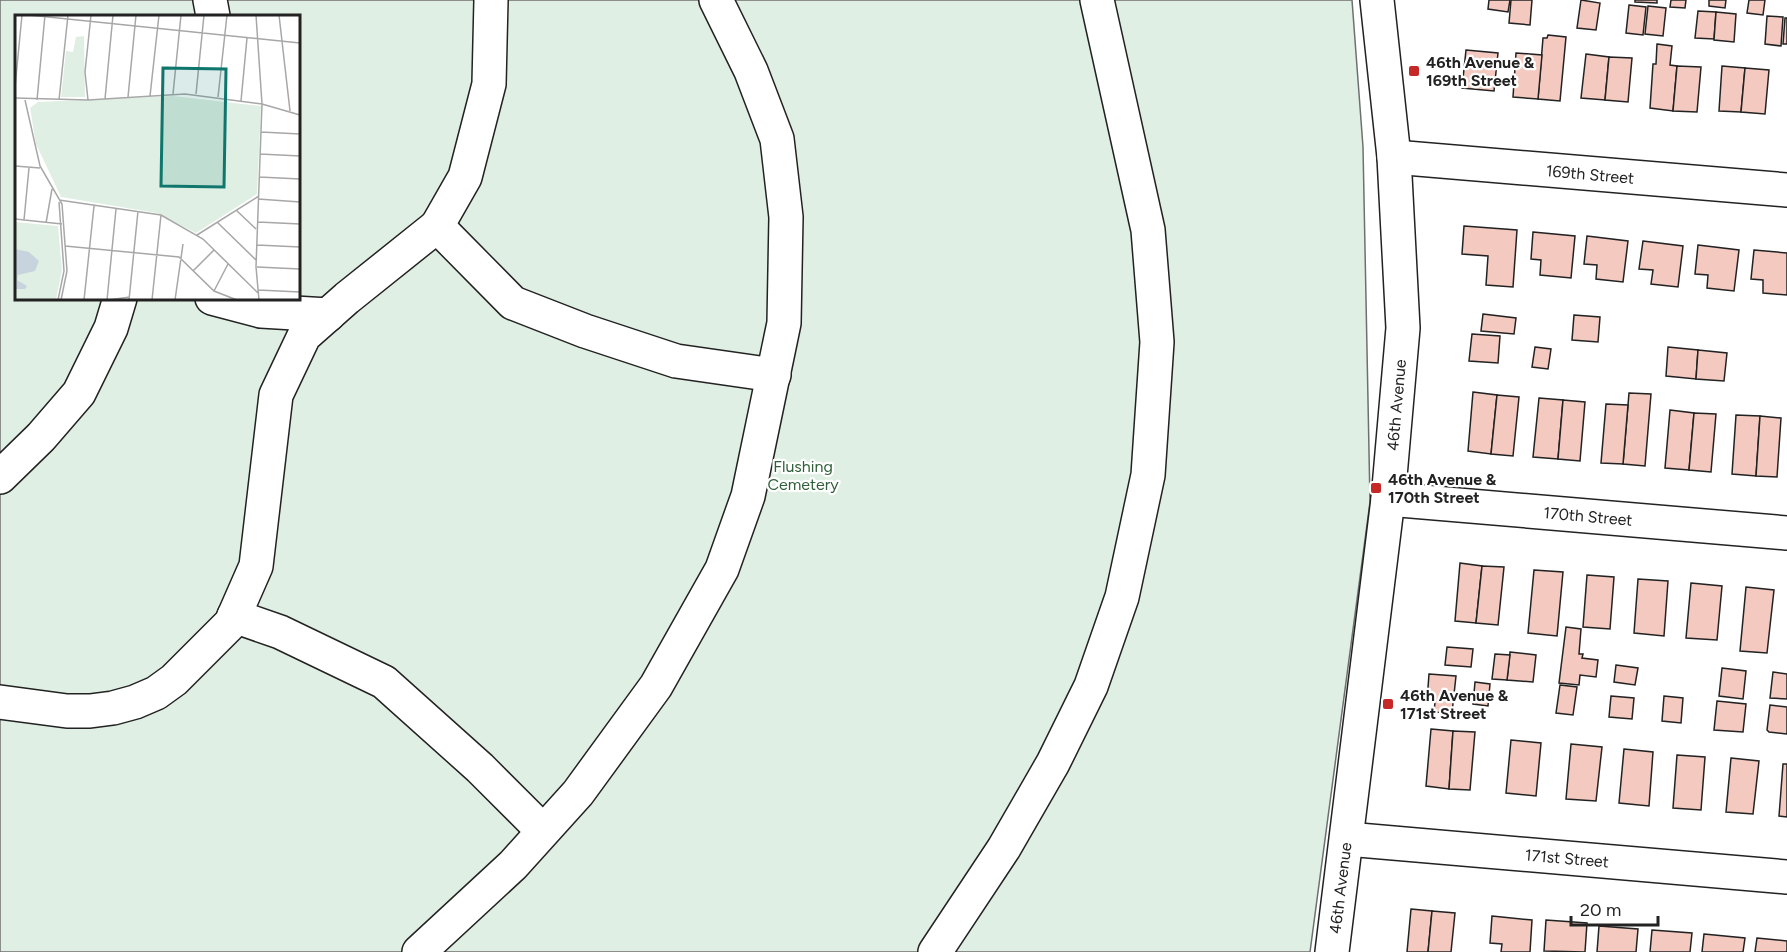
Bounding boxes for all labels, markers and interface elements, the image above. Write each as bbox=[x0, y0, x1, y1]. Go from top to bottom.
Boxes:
inset map bbox=[15, 15, 300, 300]
place label: 46th Avenue & 169th Street bbox=[1426, 53, 1535, 90]
marker: 46th Avenue & 169th Street bbox=[1407, 64, 1421, 78]
street label: 169th Street bbox=[1545, 161, 1635, 188]
street label: 46th Avenue bbox=[1383, 358, 1410, 452]
park label: Flushing Cemetery bbox=[767, 457, 839, 494]
place label: 46th Avenue & 170th Street bbox=[1388, 470, 1497, 507]
marker: 46th Avenue & 170th Street bbox=[1369, 481, 1383, 495]
street label: 170th Street bbox=[1543, 503, 1633, 530]
place label: 46th Avenue & 171st Street bbox=[1400, 686, 1509, 723]
marker: 46th Avenue & 171st Street bbox=[1381, 697, 1395, 711]
street label: 46th Avenue bbox=[1325, 841, 1356, 935]
street label: 171st Street bbox=[1524, 845, 1610, 872]
scale bar bbox=[1571, 889, 1658, 927]
text: 20 m bbox=[1580, 899, 1621, 921]

